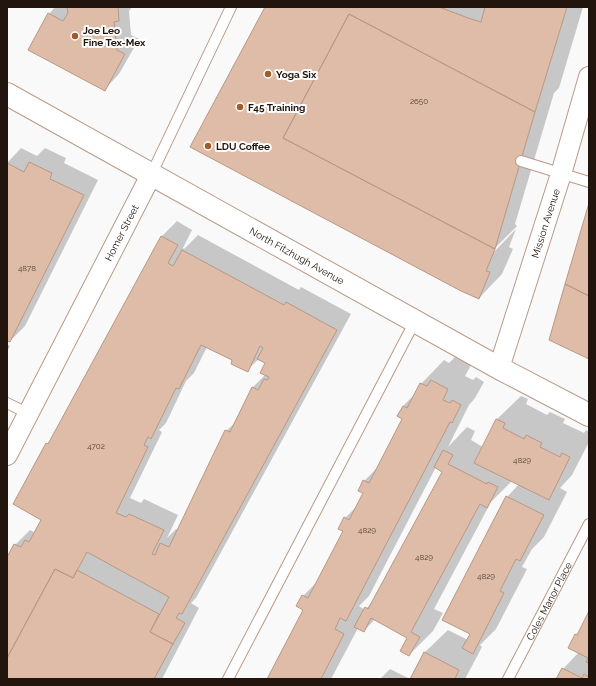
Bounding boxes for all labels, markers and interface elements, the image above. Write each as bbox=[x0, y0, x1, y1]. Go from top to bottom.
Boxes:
place label: Joe Leo Fine Tex-Mex bbox=[83, 25, 146, 48]
marker: Joe Leo Fine Tex-Mex bbox=[70, 31, 80, 41]
marker: Yoga Six bbox=[263, 69, 273, 79]
place label: Yoga Six bbox=[276, 69, 317, 80]
house number: 2650 bbox=[410, 96, 428, 106]
marker: F45 Training bbox=[235, 102, 245, 112]
place label: F45 Training bbox=[248, 102, 305, 113]
marker: LDU Coffee bbox=[203, 141, 213, 151]
place label: LDU Coffee bbox=[216, 141, 270, 152]
street label: Mission Avenue bbox=[529, 187, 562, 259]
street label: Homer Street bbox=[102, 202, 141, 263]
street label: North Fitzhugh Avenue bbox=[248, 225, 346, 286]
house number: 4878 bbox=[18, 263, 36, 273]
house number: 4702 bbox=[87, 441, 105, 451]
house number: 4829 bbox=[513, 455, 531, 465]
house number: 4829 bbox=[358, 525, 376, 535]
house number: 4829 bbox=[415, 552, 433, 562]
street label: Coles Manor Place bbox=[524, 560, 574, 642]
house number: 4829 bbox=[477, 571, 495, 581]

